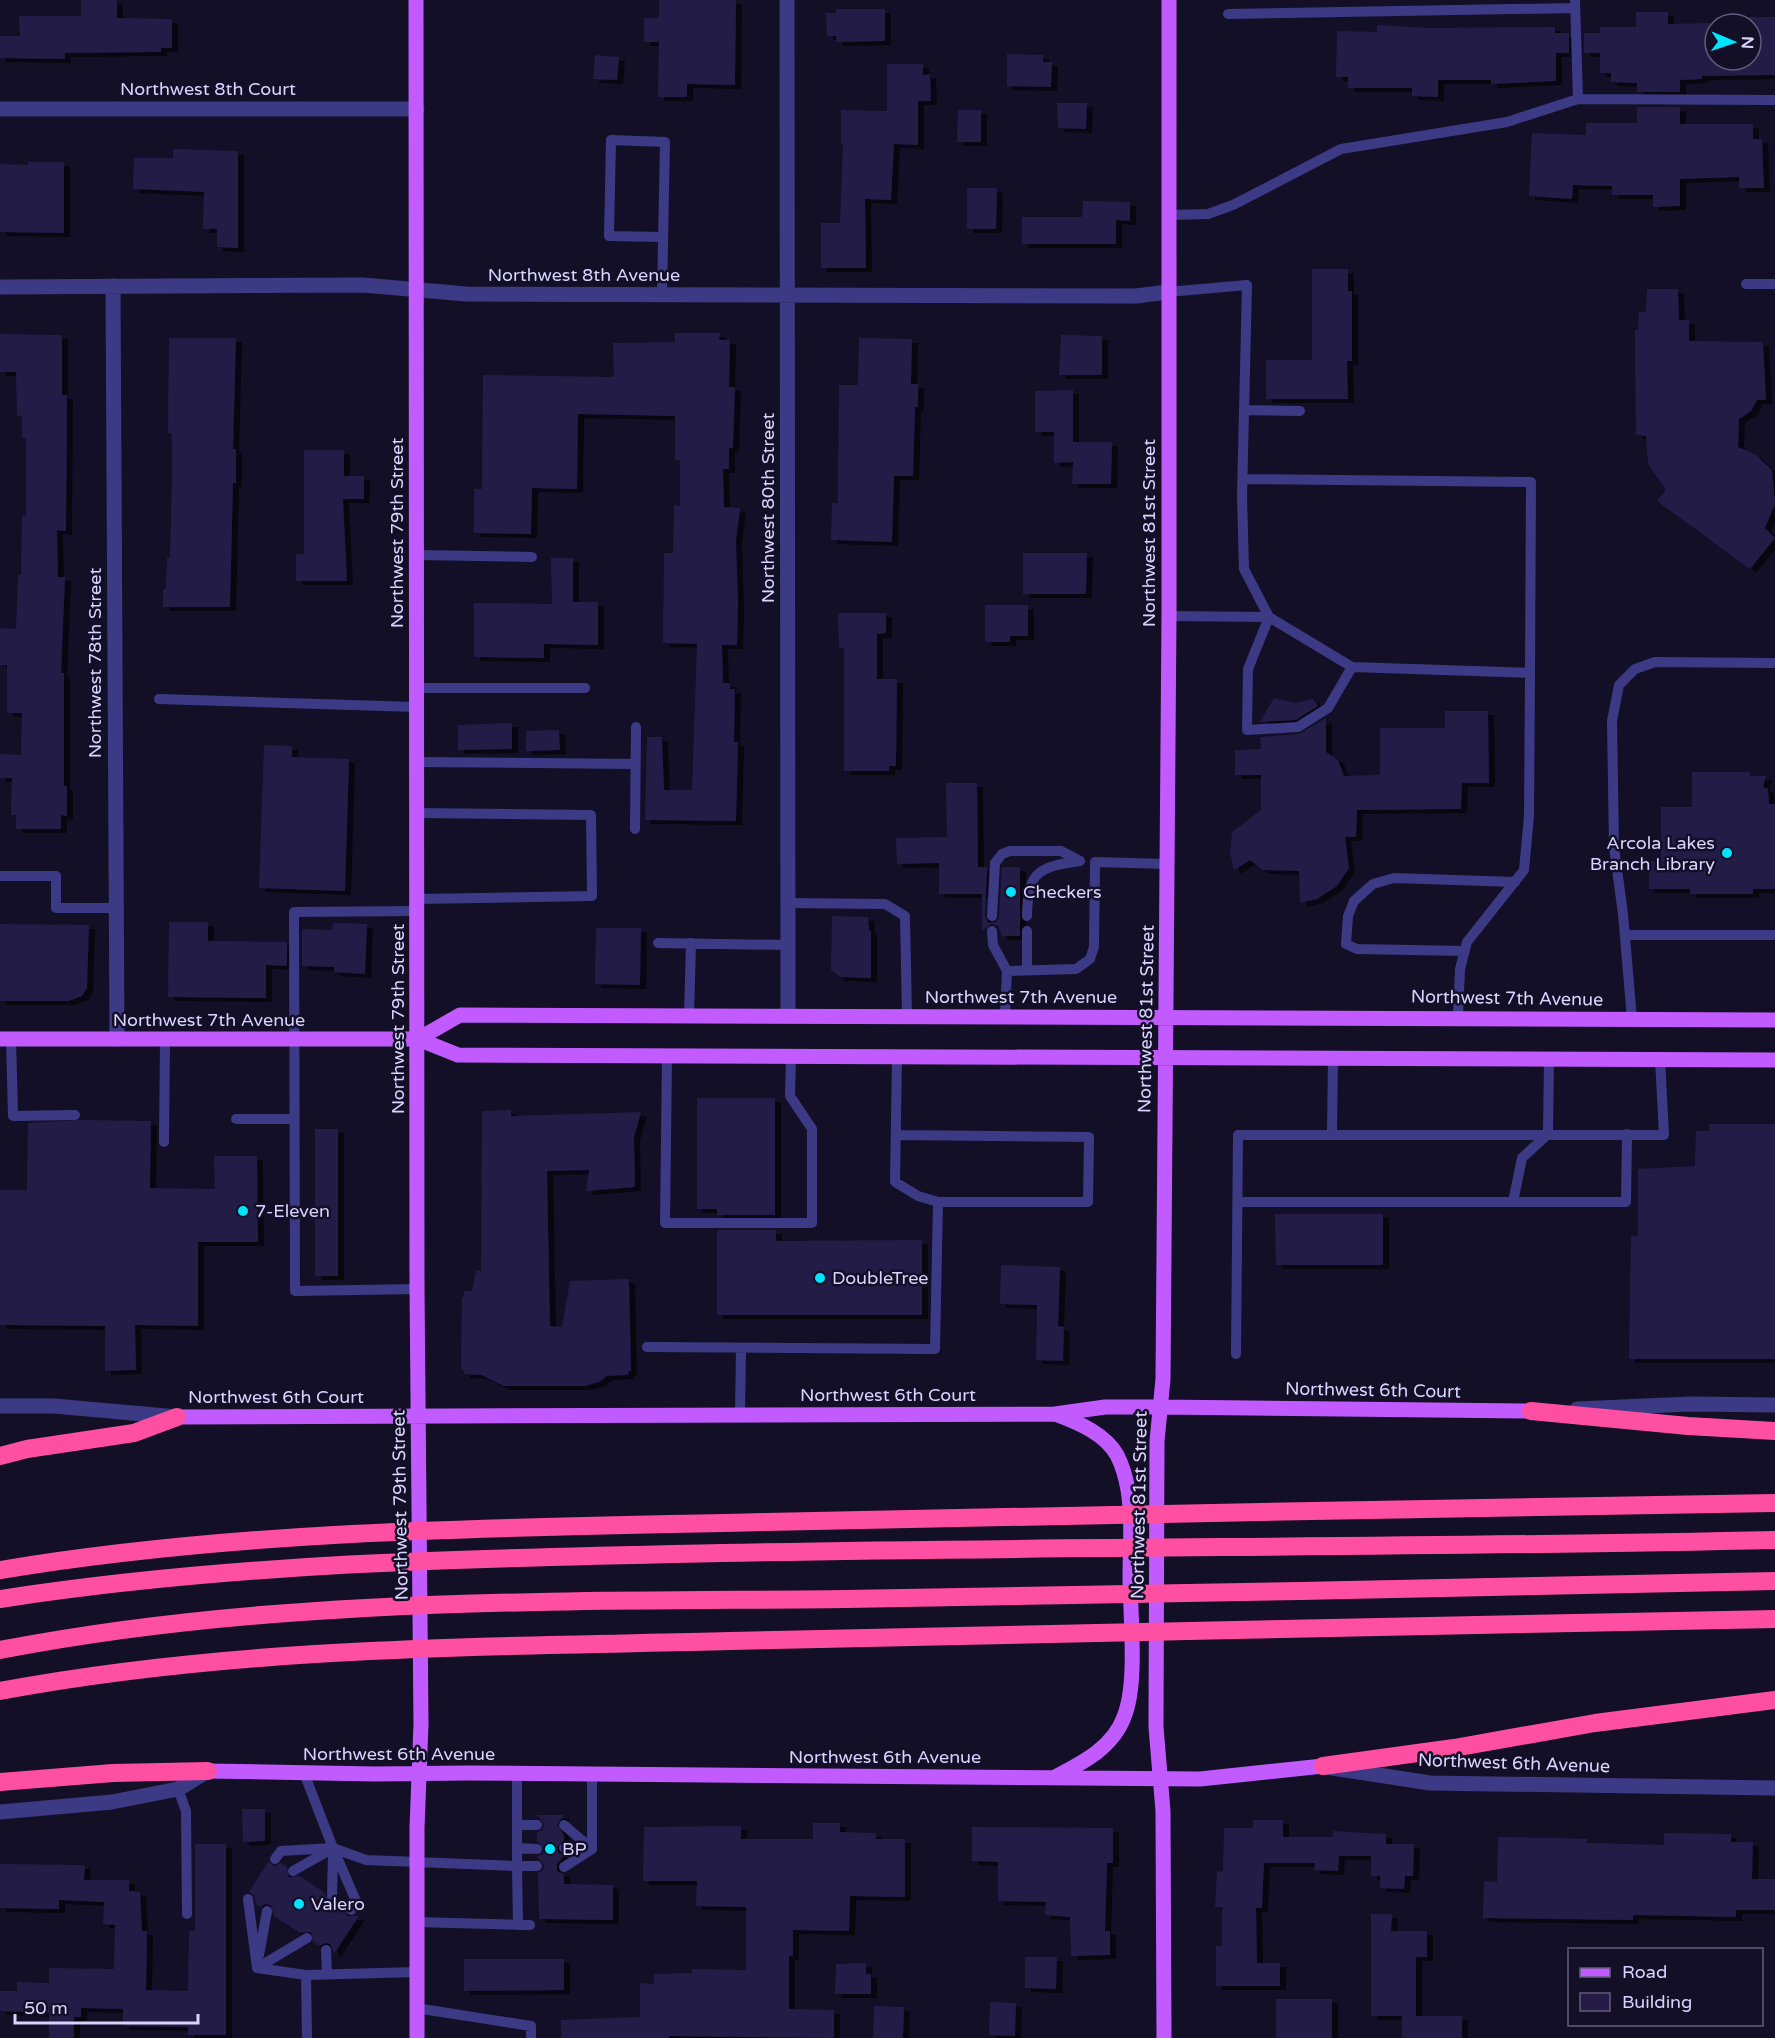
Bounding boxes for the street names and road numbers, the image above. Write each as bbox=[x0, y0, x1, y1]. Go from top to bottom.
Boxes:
street label: Northwest 8th Court bbox=[120, 78, 296, 100]
street label: Northwest 8th Avenue bbox=[488, 264, 680, 286]
street label: Northwest 80th Street bbox=[757, 413, 779, 603]
street label: Northwest 79th Street bbox=[386, 438, 408, 628]
street label: Northwest 81st Street bbox=[1138, 439, 1160, 627]
street label: Northwest 78th Street bbox=[84, 568, 106, 758]
street label: Northwest 79th Street bbox=[387, 924, 409, 1114]
street label: Northwest 81st Street bbox=[1133, 925, 1159, 1113]
street label: Northwest 7th Avenue bbox=[1411, 985, 1603, 1011]
street label: Northwest 7th Avenue bbox=[925, 986, 1117, 1008]
street label: Northwest 7th Avenue bbox=[113, 1009, 305, 1031]
street label: Northwest 6th Court bbox=[1285, 1377, 1461, 1403]
street label: Northwest 6th Court bbox=[800, 1384, 976, 1406]
street label: Northwest 6th Court bbox=[188, 1386, 364, 1408]
street label: Northwest 79th Street bbox=[387, 1409, 413, 1601]
street label: Northwest 81st Street bbox=[1126, 1411, 1152, 1599]
street label: Northwest 6th Avenue bbox=[303, 1743, 495, 1765]
street label: Northwest 6th Avenue bbox=[789, 1746, 981, 1768]
street label: Northwest 6th Avenue bbox=[1417, 1749, 1611, 1777]

